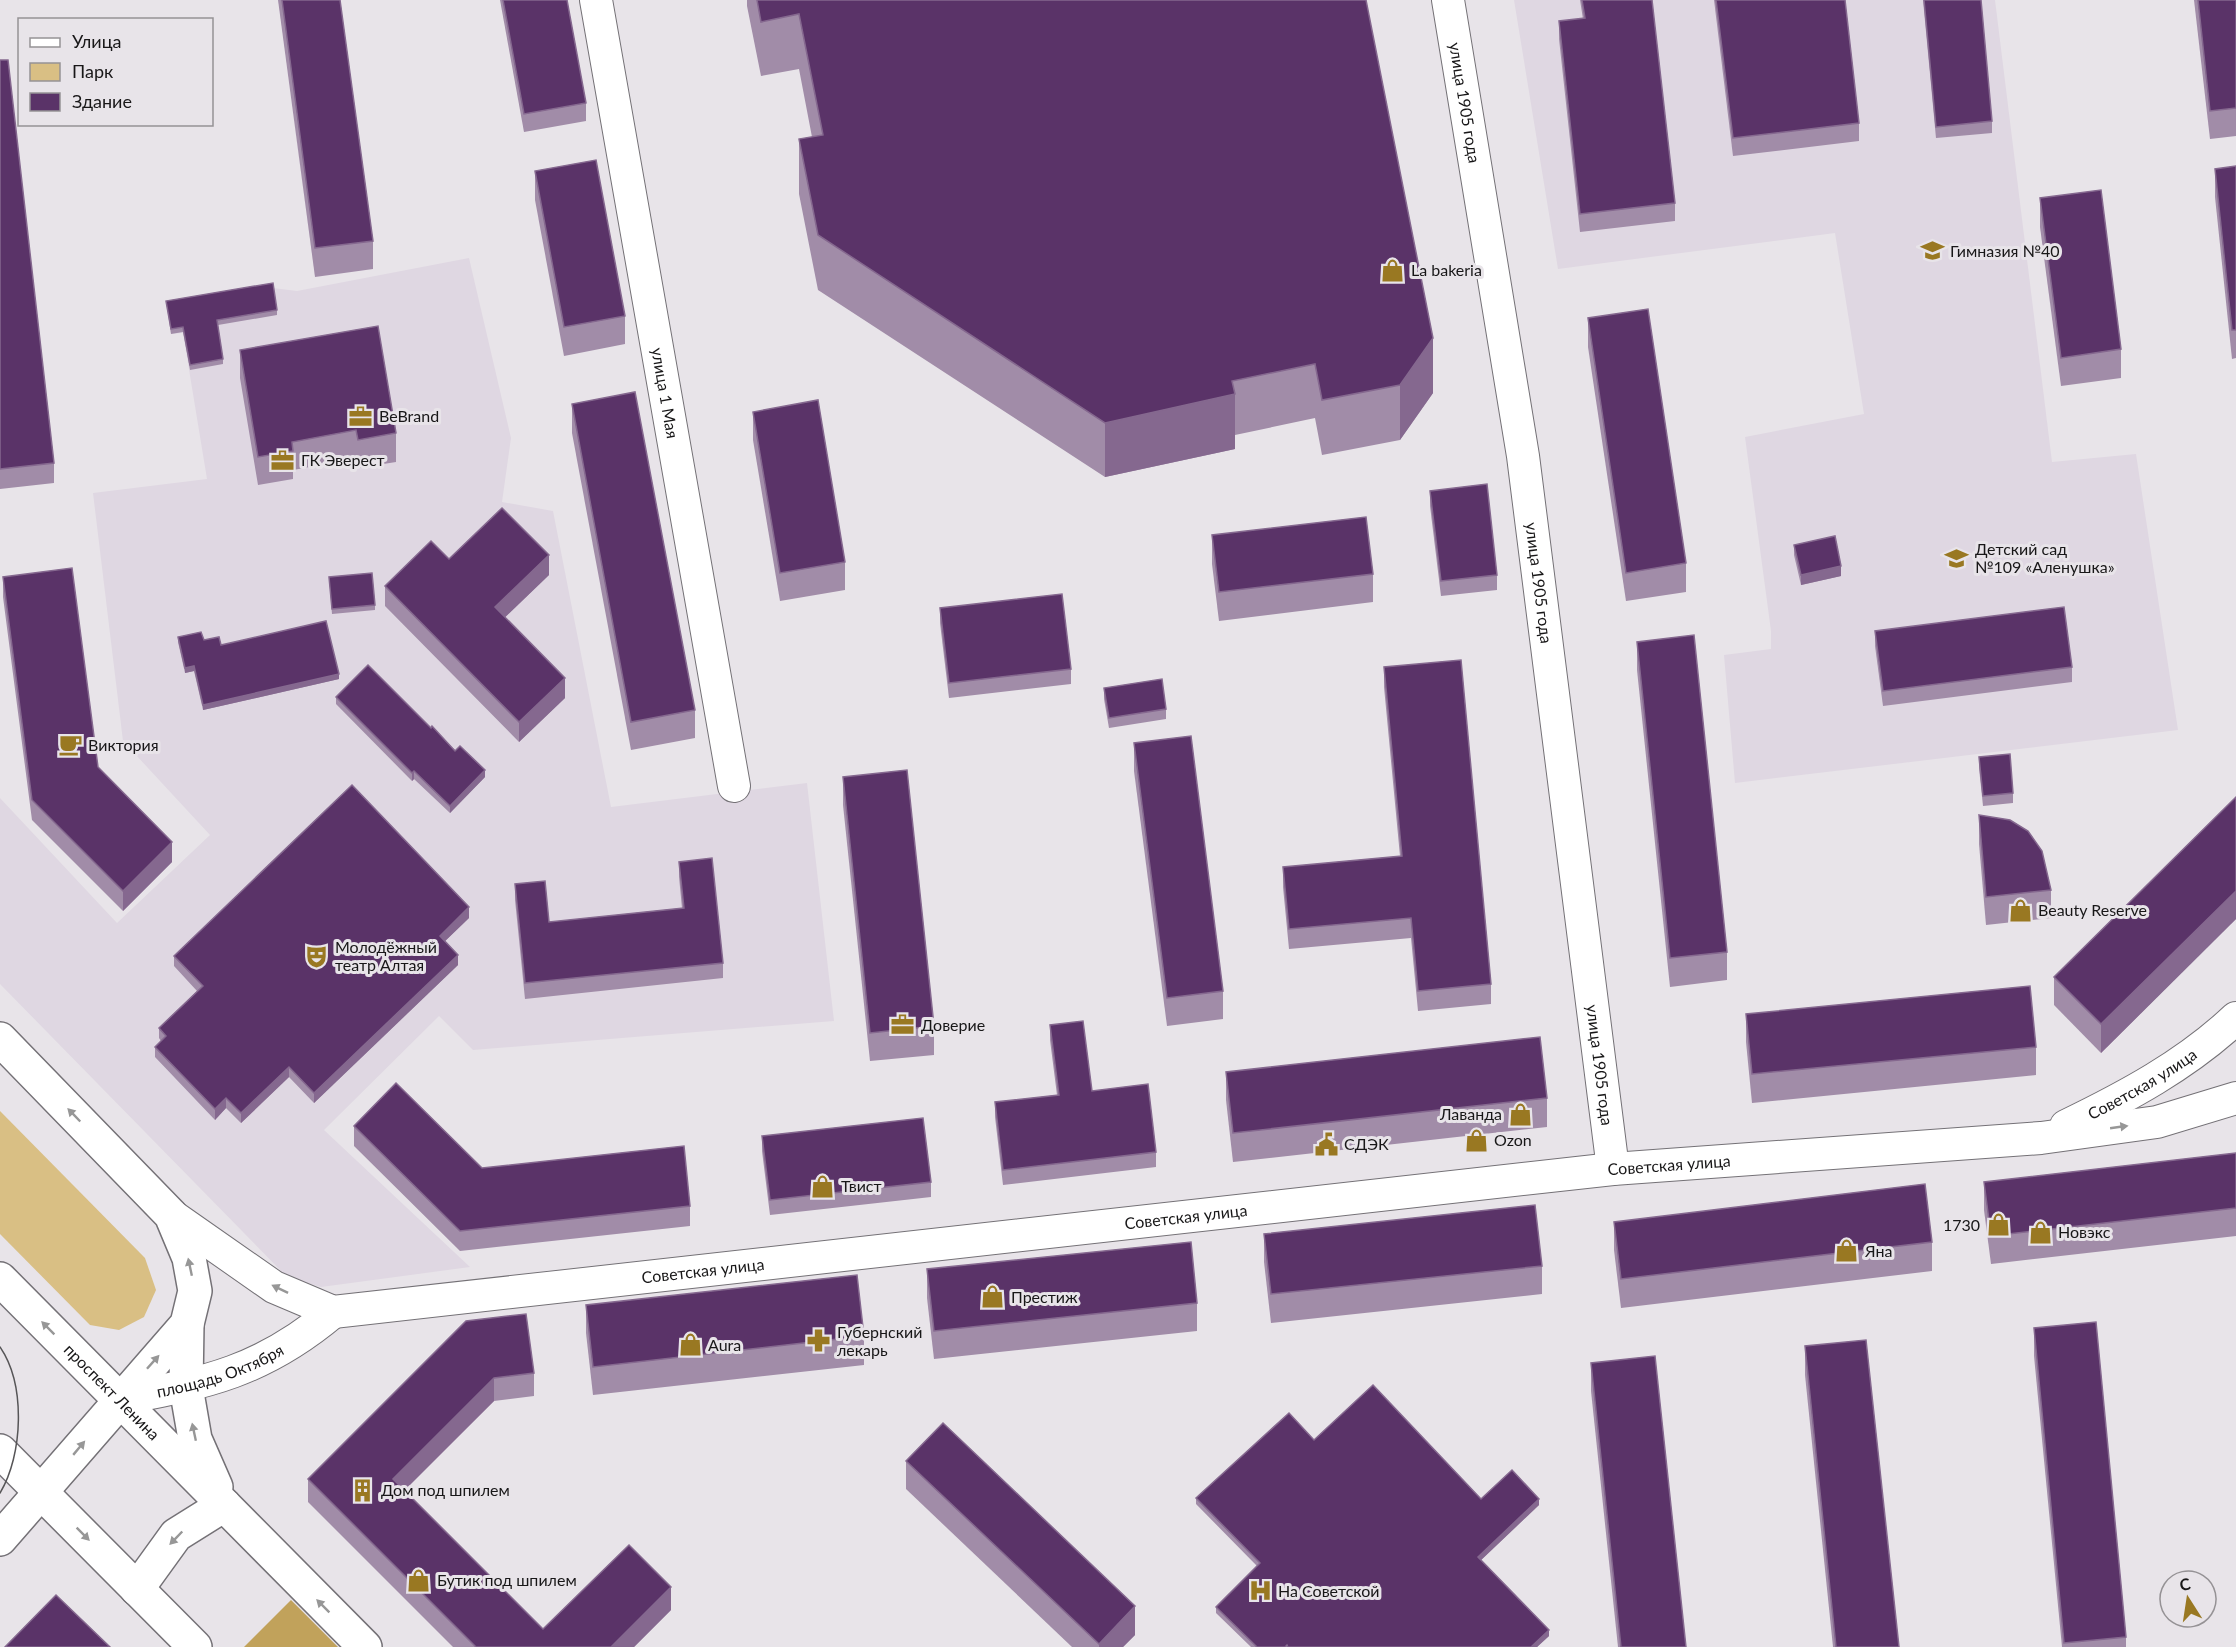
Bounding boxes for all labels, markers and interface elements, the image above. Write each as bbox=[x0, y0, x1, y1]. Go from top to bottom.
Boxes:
legend bbox=[18, 18, 213, 126]
text: Улица bbox=[72, 30, 122, 52]
street label: улица 1905 года bbox=[1446, 41, 1485, 164]
text: Парк bbox=[72, 60, 114, 82]
text: Здание bbox=[72, 90, 132, 112]
school or university icon: Гимназия №40 bbox=[1919, 238, 1945, 264]
place label: Гимназия №40 bbox=[1950, 241, 2060, 260]
shop icon: La bakeria bbox=[1380, 257, 1406, 283]
place label: La bakeria bbox=[1411, 260, 1482, 279]
street label: улица 1 Мая bbox=[648, 346, 683, 440]
office icon: BeBrand bbox=[348, 403, 374, 429]
place label: BeBrand bbox=[379, 406, 439, 425]
office icon: ГК Эверест bbox=[270, 447, 296, 473]
place label: ГК Эверест bbox=[301, 450, 385, 469]
street label: улица 1905 года bbox=[1522, 521, 1557, 644]
place label: Детский сад №109 «Аленушка» bbox=[1975, 539, 2115, 576]
school or university icon: Детский сад №109 «Аленушка» bbox=[1944, 545, 1970, 571]
cafe icon: Виктория bbox=[57, 732, 83, 758]
place label: Виктория bbox=[88, 735, 159, 754]
shop icon: Beauty Reserve bbox=[2007, 897, 2033, 923]
place label: Beauty Reserve bbox=[2038, 900, 2147, 919]
place label: Молодёжный театр Алтая bbox=[335, 937, 437, 974]
theatre icon: Молодёжный театр Алтая bbox=[304, 943, 330, 969]
street label: улица 1905 года bbox=[1583, 1003, 1617, 1127]
office icon: Доверие bbox=[890, 1012, 916, 1038]
place label: Доверие bbox=[921, 1015, 985, 1034]
street label: Советская улица bbox=[2084, 1044, 2200, 1123]
shop icon: Лаванда bbox=[1507, 1101, 1533, 1127]
place label: Лаванда bbox=[1439, 1104, 1502, 1123]
one-way arrow bbox=[67, 1107, 81, 1122]
one-way arrow bbox=[2110, 1123, 2129, 1132]
shop icon: Ozon bbox=[1463, 1127, 1489, 1153]
place label: Ozon bbox=[1494, 1130, 1532, 1149]
public building icon: СДЭК bbox=[1313, 1131, 1339, 1157]
place label: СДЭК bbox=[1344, 1134, 1389, 1153]
street label: Советская улица bbox=[1607, 1151, 1731, 1179]
shop icon: Твист bbox=[810, 1173, 836, 1199]
place label: Твист bbox=[841, 1176, 882, 1195]
street label: Советская улица bbox=[1124, 1200, 1248, 1232]
shop icon: 1730 bbox=[1985, 1212, 2011, 1238]
place label: 1730 bbox=[1943, 1215, 1980, 1234]
shop icon: Новэкс bbox=[2027, 1219, 2053, 1245]
place label: Новэкс bbox=[2058, 1222, 2111, 1241]
shop icon: Яна bbox=[1834, 1238, 1860, 1264]
place label: Яна bbox=[1864, 1241, 1892, 1260]
street label: Советская улица bbox=[641, 1254, 765, 1286]
one-way arrow bbox=[185, 1257, 194, 1276]
one-way arrow bbox=[271, 1284, 288, 1293]
shop icon: Престиж bbox=[980, 1284, 1006, 1310]
place label: Престиж bbox=[1011, 1287, 1078, 1306]
one-way arrow bbox=[42, 1321, 56, 1335]
place label: Губернский лекарь bbox=[837, 1322, 922, 1359]
pharmacy icon: Губернский лекарь bbox=[806, 1328, 832, 1354]
shop icon: Aura bbox=[677, 1332, 703, 1358]
place label: Aura bbox=[708, 1335, 741, 1354]
street label: проспект Ленина bbox=[61, 1340, 164, 1444]
street label: площадь Октября bbox=[155, 1340, 287, 1401]
one-way arrow bbox=[146, 1354, 160, 1369]
one-way arrow bbox=[189, 1422, 198, 1441]
one-way arrow bbox=[72, 1440, 85, 1455]
building icon: Дом под шпилем bbox=[350, 1477, 376, 1503]
place label: Дом под шпилем bbox=[381, 1480, 510, 1499]
one-way arrow bbox=[76, 1527, 90, 1542]
one-way arrow bbox=[168, 1531, 183, 1545]
shop icon: Бутик под шпилем bbox=[406, 1567, 432, 1593]
north arrow bbox=[2158, 1569, 2218, 1629]
place label: Бутик под шпилем bbox=[437, 1570, 577, 1589]
text: С bbox=[2178, 1573, 2192, 1594]
hospital icon: На Советской bbox=[1247, 1578, 1273, 1604]
place label: На Советской bbox=[1278, 1581, 1380, 1600]
one-way arrow bbox=[317, 1599, 331, 1613]

